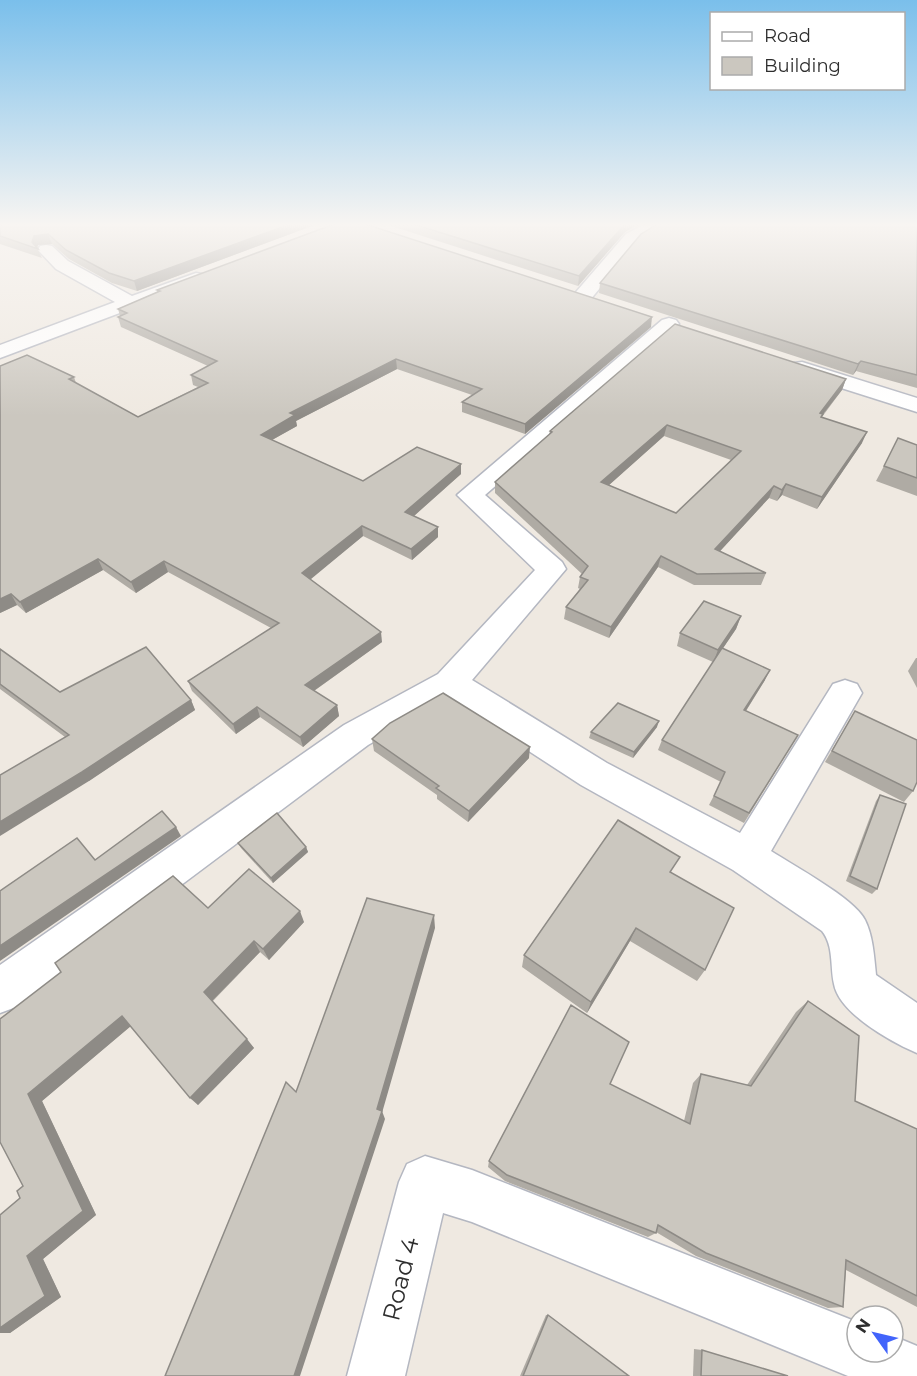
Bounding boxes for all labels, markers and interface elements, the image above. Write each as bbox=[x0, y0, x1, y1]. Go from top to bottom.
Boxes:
legend bbox=[710, 12, 905, 90]
text: Road bbox=[764, 25, 811, 47]
text: Building bbox=[764, 55, 841, 77]
street label: Road 4 bbox=[376, 1234, 425, 1324]
north arrow bbox=[845, 1304, 905, 1364]
text: N bbox=[851, 1315, 874, 1337]

